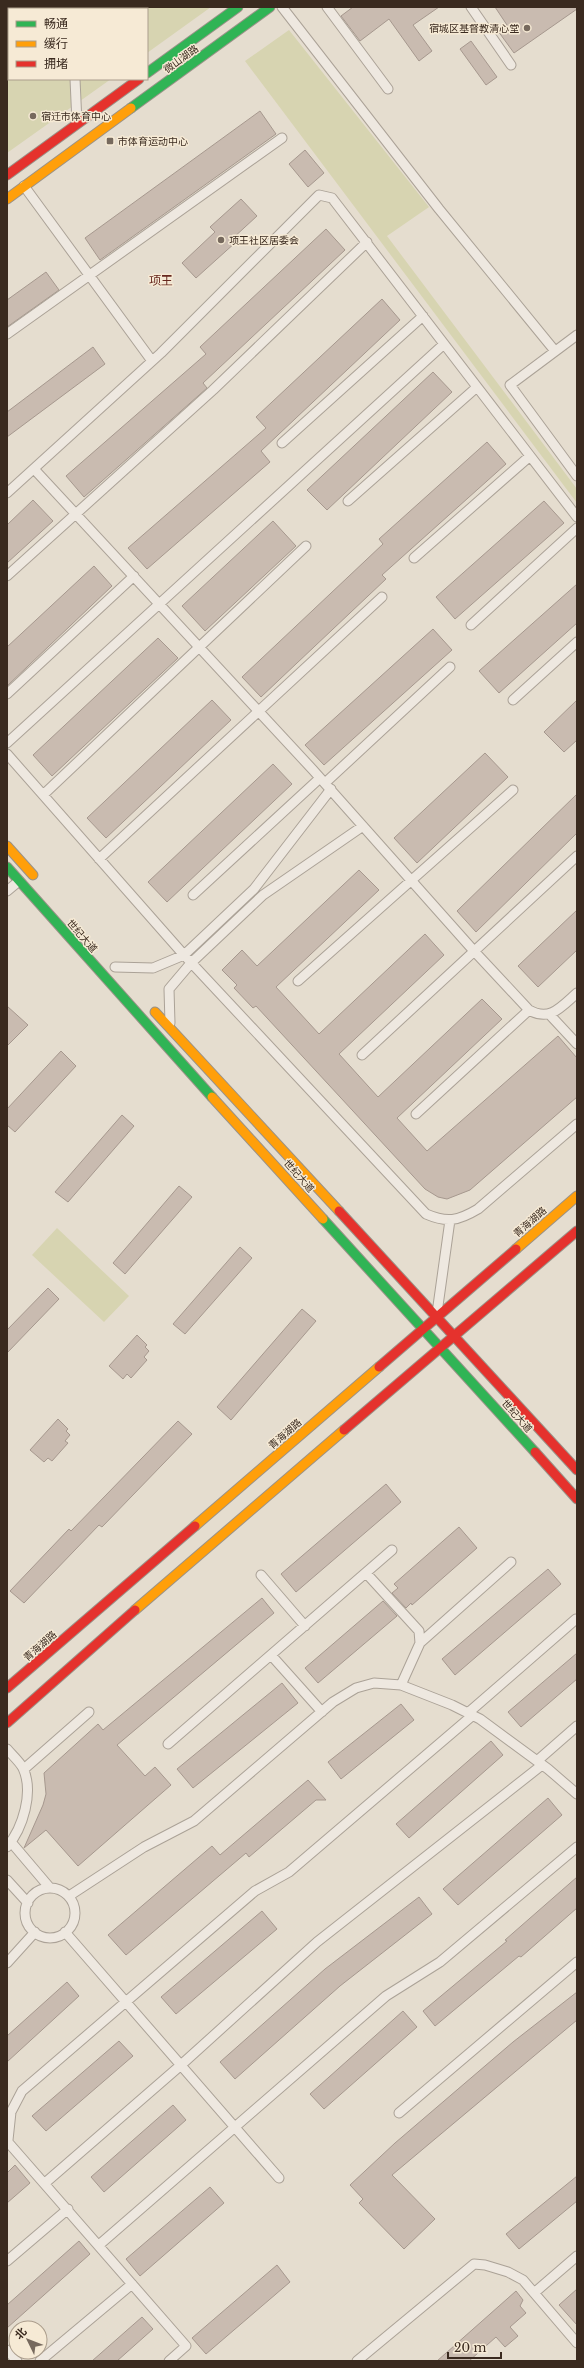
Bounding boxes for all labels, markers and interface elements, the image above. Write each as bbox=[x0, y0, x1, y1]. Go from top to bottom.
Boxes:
legend bbox=[8, 8, 148, 80]
text: 畅通 bbox=[44, 16, 68, 31]
place label: 宿城区基督教清心堂 bbox=[429, 22, 519, 35]
marker: 宿城区基督教清心堂 bbox=[522, 23, 532, 33]
text: 缓行 bbox=[44, 36, 68, 51]
street label: 微山湖路 bbox=[161, 42, 201, 76]
text: 拥堵 bbox=[44, 56, 68, 71]
place label: 宿迁市体育中心 bbox=[41, 110, 111, 123]
marker: 宿迁市体育中心 bbox=[28, 111, 38, 121]
place label: 市体育运动中心 bbox=[118, 135, 188, 148]
marker: 市体育运动中心 bbox=[105, 136, 115, 146]
place label: 项王社区居委会 bbox=[229, 234, 299, 247]
marker: 项王社区居委会 bbox=[216, 235, 226, 245]
district label: 项王 bbox=[149, 273, 173, 288]
street label: 世纪大道 bbox=[64, 917, 100, 955]
street label: 世纪大道 bbox=[281, 1157, 317, 1195]
street label: 青海湖路 bbox=[511, 1204, 549, 1240]
street label: 世纪大道 bbox=[499, 1397, 535, 1435]
street label: 青海湖路 bbox=[266, 1416, 304, 1452]
street label: 青海湖路 bbox=[21, 1628, 59, 1664]
north arrow bbox=[8, 2320, 48, 2360]
text: 北 bbox=[12, 2324, 30, 2342]
scale bar bbox=[448, 2334, 501, 2360]
text: 20 m bbox=[454, 2340, 486, 2355]

